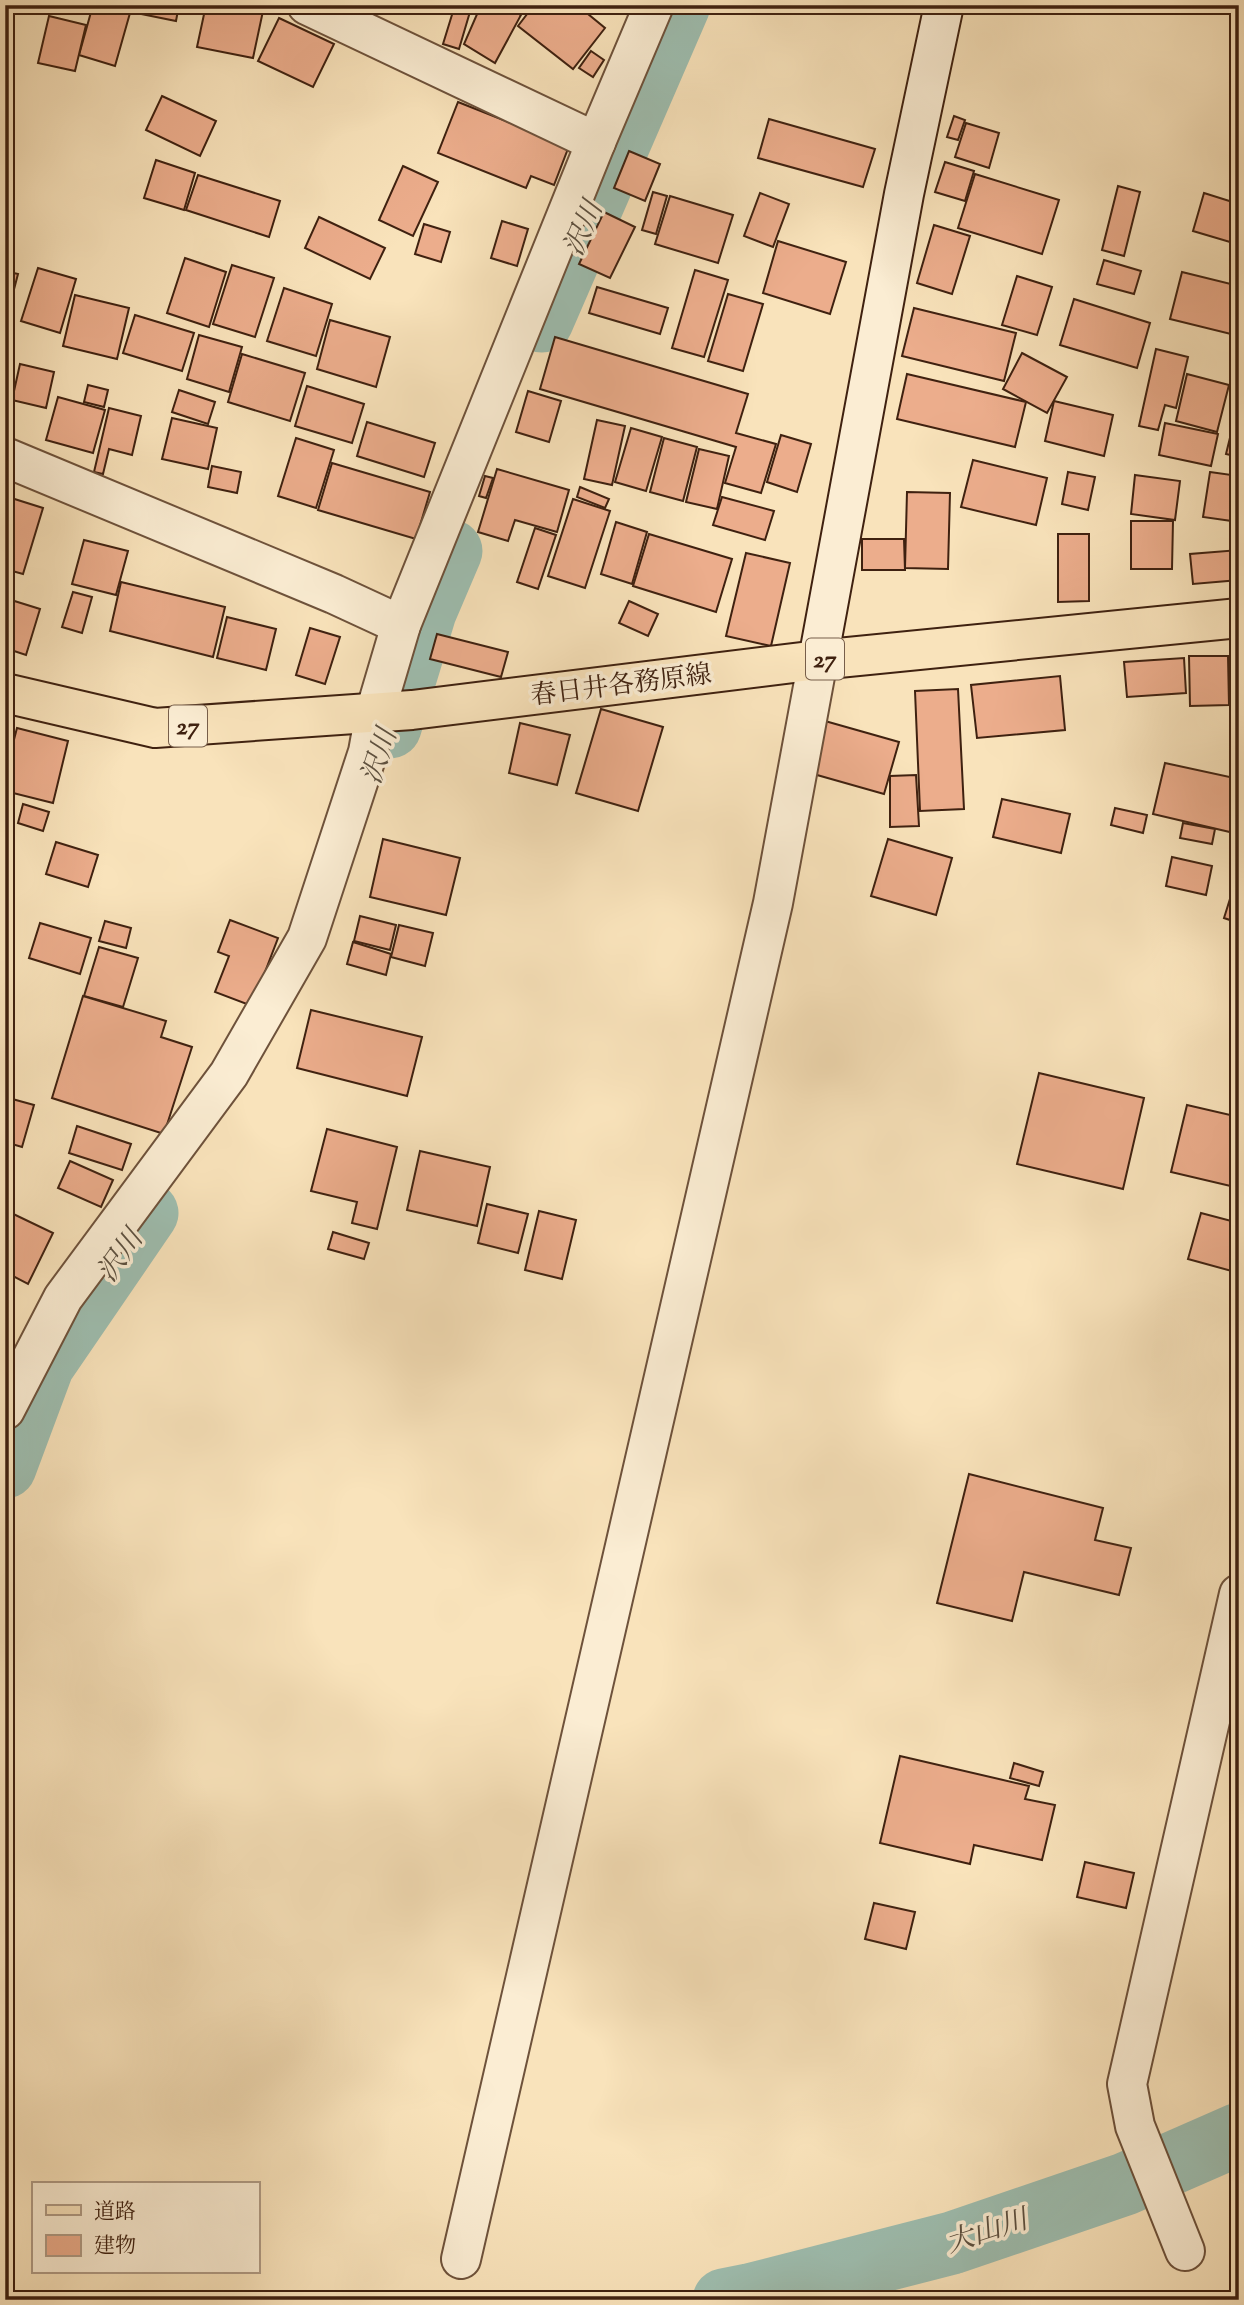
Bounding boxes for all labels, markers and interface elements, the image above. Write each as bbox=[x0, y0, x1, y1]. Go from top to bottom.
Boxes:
water label: 沢川 bbox=[555, 193, 615, 263]
road number: 27 bbox=[806, 638, 844, 680]
street label: 春日井各務原線 bbox=[529, 657, 714, 716]
road number: 27 bbox=[169, 706, 207, 746]
water label: 沢川 bbox=[353, 721, 409, 790]
water label: 沢川 bbox=[89, 1220, 156, 1291]
legend bbox=[32, 2182, 259, 2274]
text: 道路 bbox=[94, 2198, 136, 2228]
water label: 大山川 bbox=[941, 2200, 1036, 2265]
text: 建物 bbox=[94, 2232, 136, 2262]

